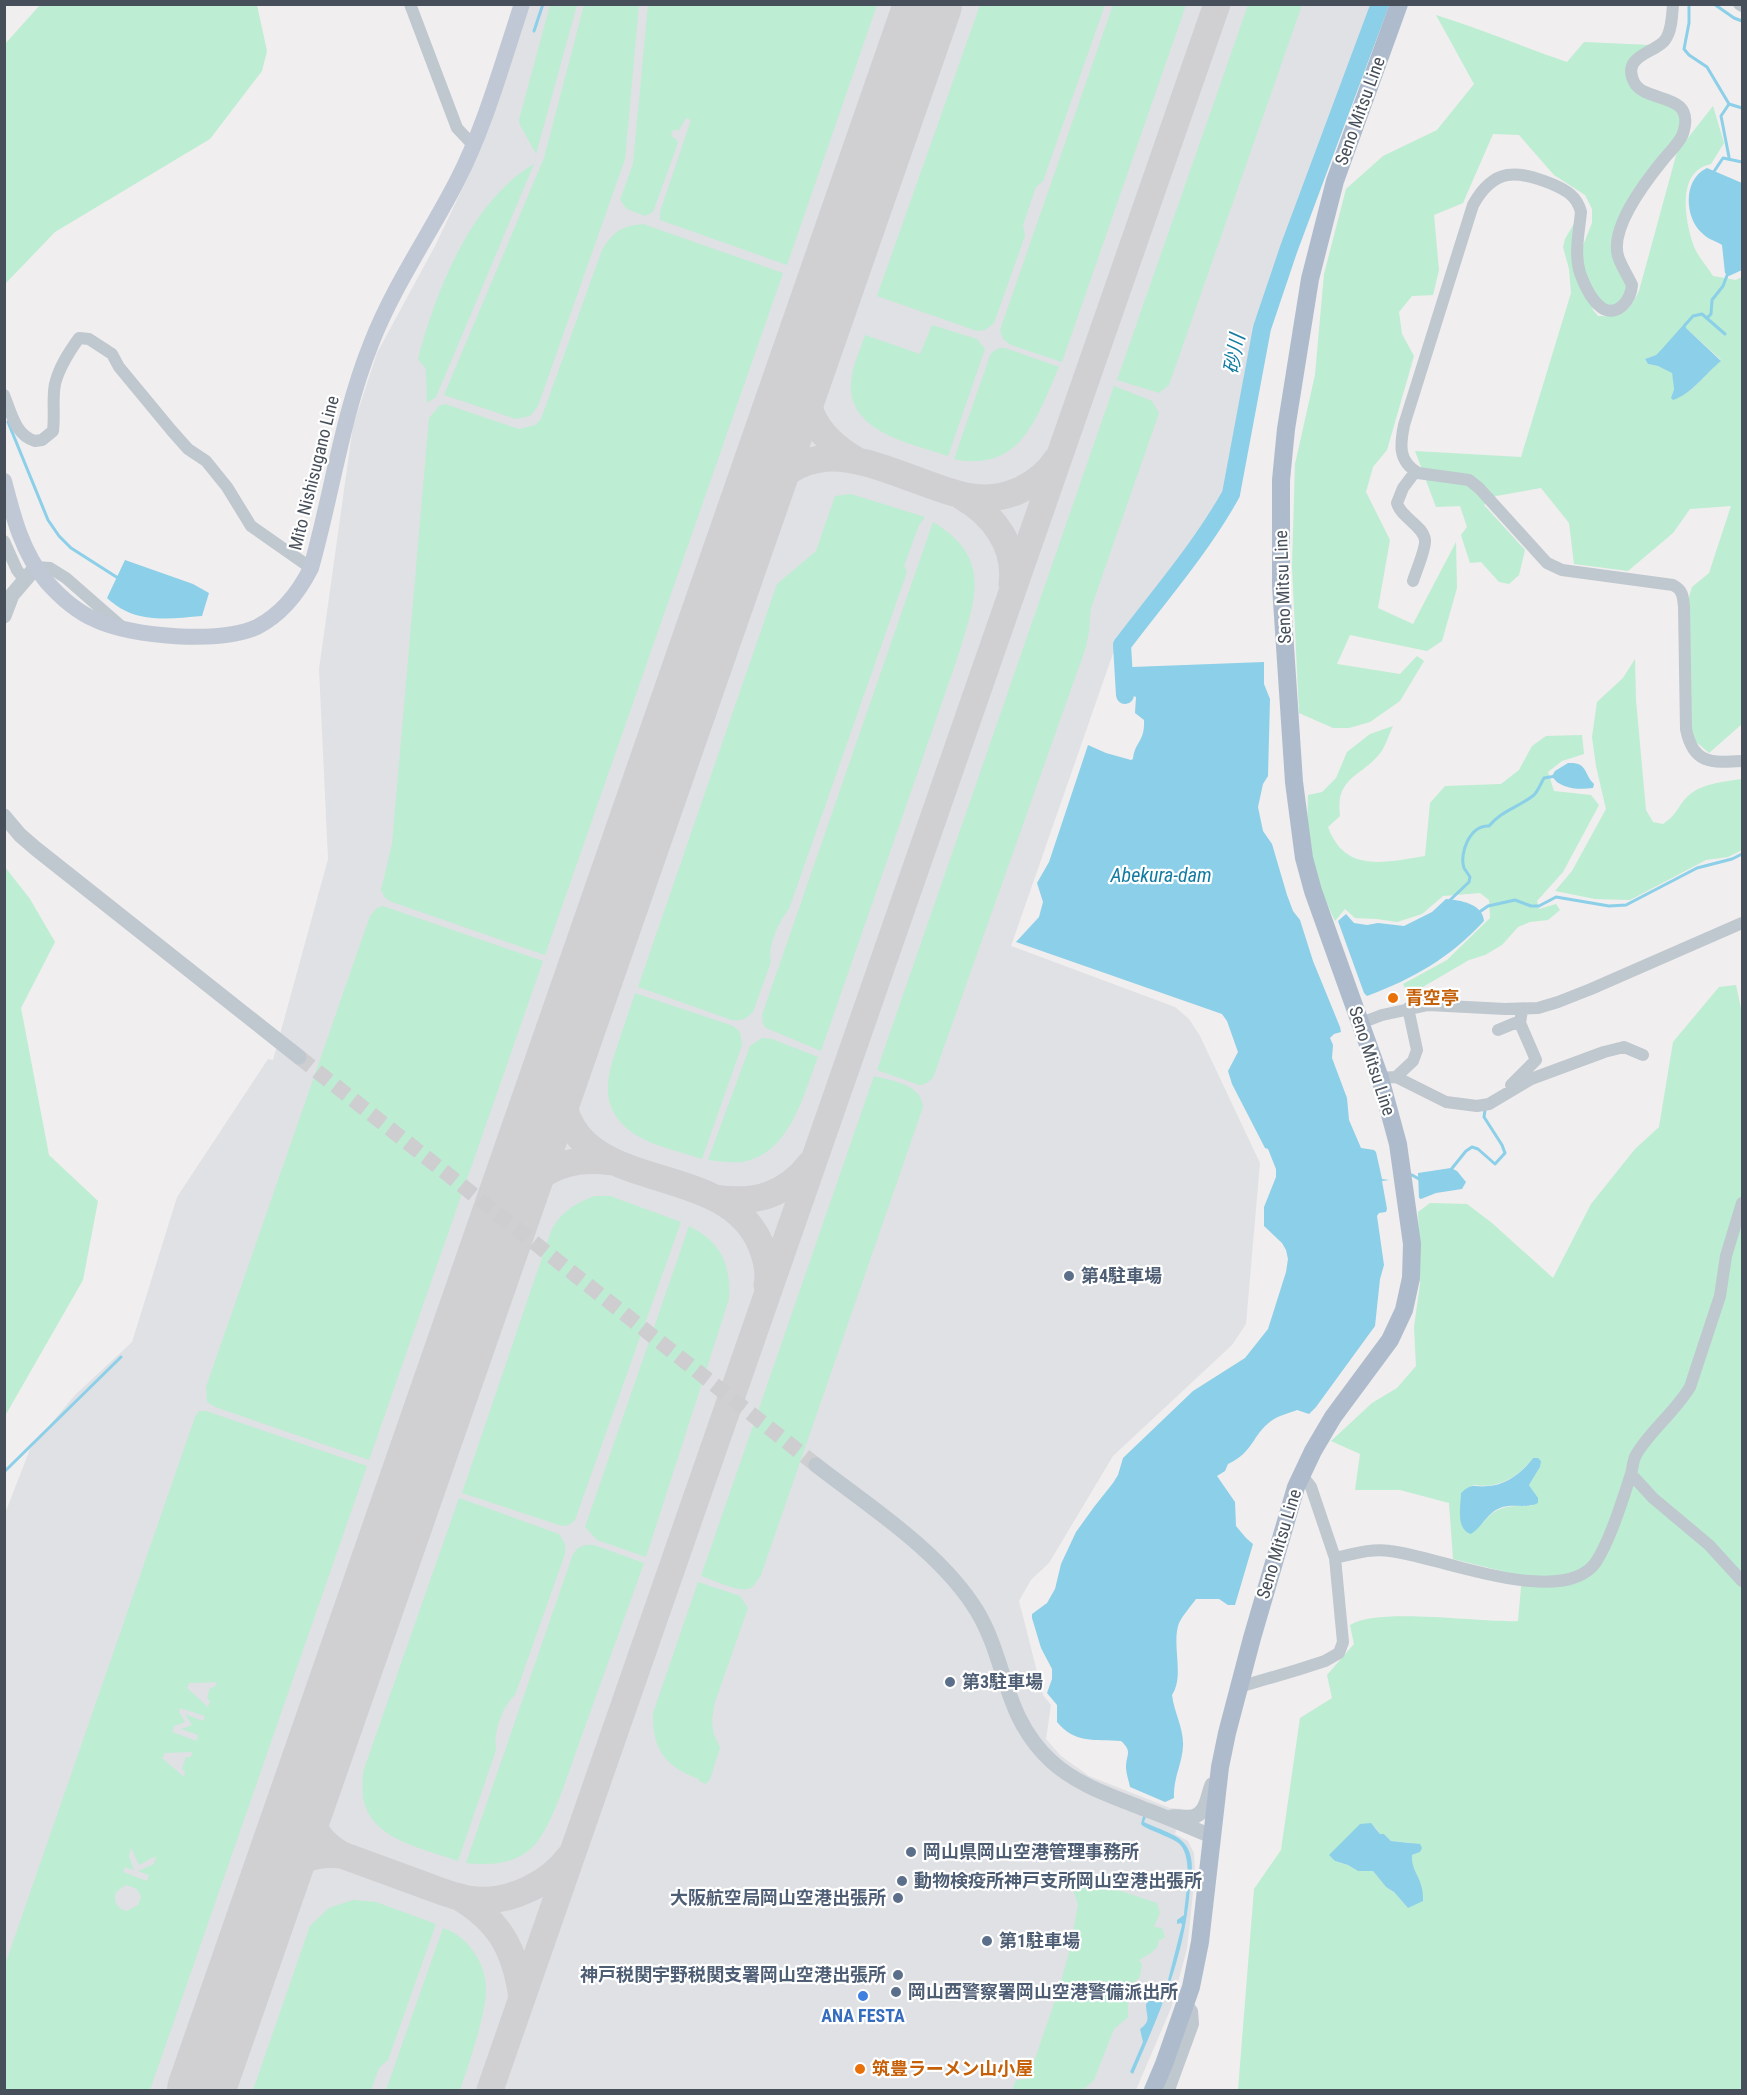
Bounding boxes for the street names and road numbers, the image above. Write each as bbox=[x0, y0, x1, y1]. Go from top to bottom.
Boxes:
street label: Seno Mitsu Line bbox=[1330, 54, 1389, 168]
street label: Mito Nishisugano Line bbox=[284, 393, 343, 552]
street label: Seno Mitsu Line bbox=[1270, 530, 1295, 644]
street label: Seno Mitsu Line bbox=[1345, 1004, 1400, 1118]
street label: Seno Mitsu Line bbox=[1252, 1486, 1305, 1601]

